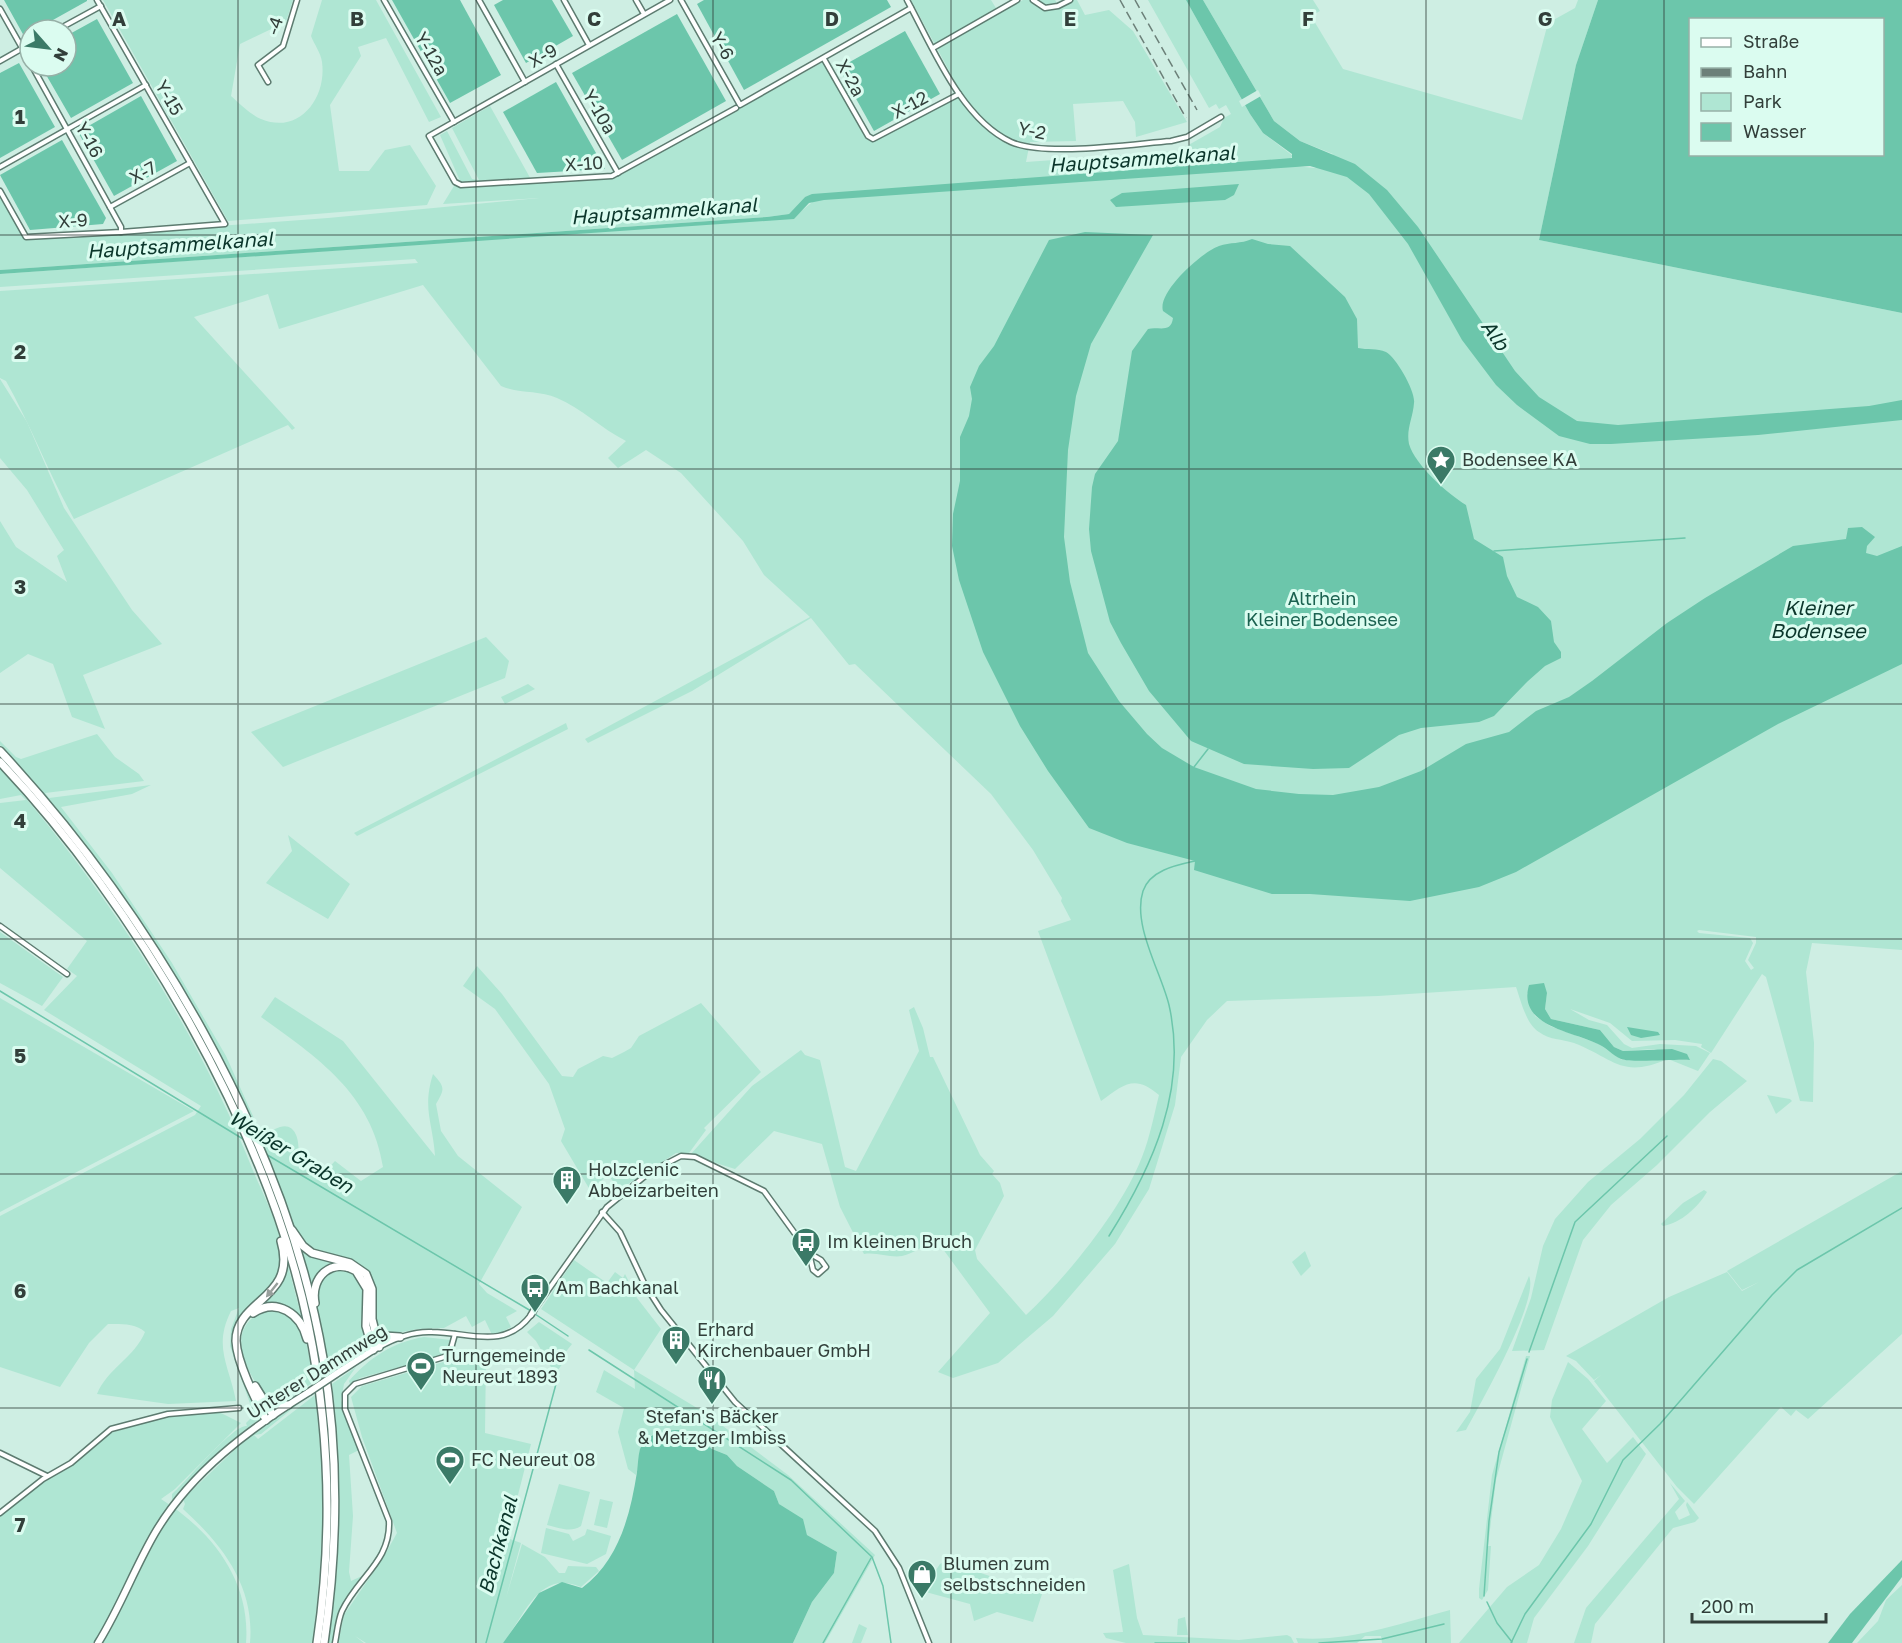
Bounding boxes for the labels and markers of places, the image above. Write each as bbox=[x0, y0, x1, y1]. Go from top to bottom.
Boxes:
place icon: Bodensee KA bbox=[1425, 444, 1457, 486]
place label: Bodensee KA bbox=[1462, 448, 1577, 470]
place label: Holzclenic Abbeizarbeiten bbox=[588, 1158, 719, 1201]
building icon: Holzclenic Abbeizarbeiten bbox=[551, 1164, 583, 1206]
bus stop icon: Im kleinen Bruch bbox=[790, 1226, 822, 1268]
place label: Im kleinen Bruch bbox=[827, 1230, 972, 1252]
bus stop icon: Am Bachkanal bbox=[519, 1272, 551, 1314]
place label: Am Bachkanal bbox=[556, 1276, 679, 1298]
place label: Erhard Kirchenbauer GmbH bbox=[697, 1318, 871, 1361]
building icon: Erhard Kirchenbauer GmbH bbox=[660, 1324, 692, 1366]
place label: Turngemeinde Neureut 1893 bbox=[442, 1344, 566, 1387]
sports icon: Turngemeinde Neureut 1893 bbox=[405, 1350, 437, 1392]
restaurant icon: Stefan's Bäcker & Metzger Imbiss bbox=[696, 1364, 728, 1406]
place label: Stefan's Bäcker & Metzger Imbiss bbox=[638, 1405, 786, 1448]
sports icon: FC Neureut 08 bbox=[434, 1444, 466, 1486]
place label: FC Neureut 08 bbox=[471, 1448, 595, 1470]
place label: Blumen zum selbstschneiden bbox=[943, 1552, 1086, 1595]
shop icon: Blumen zum selbstschneiden bbox=[906, 1558, 938, 1600]

